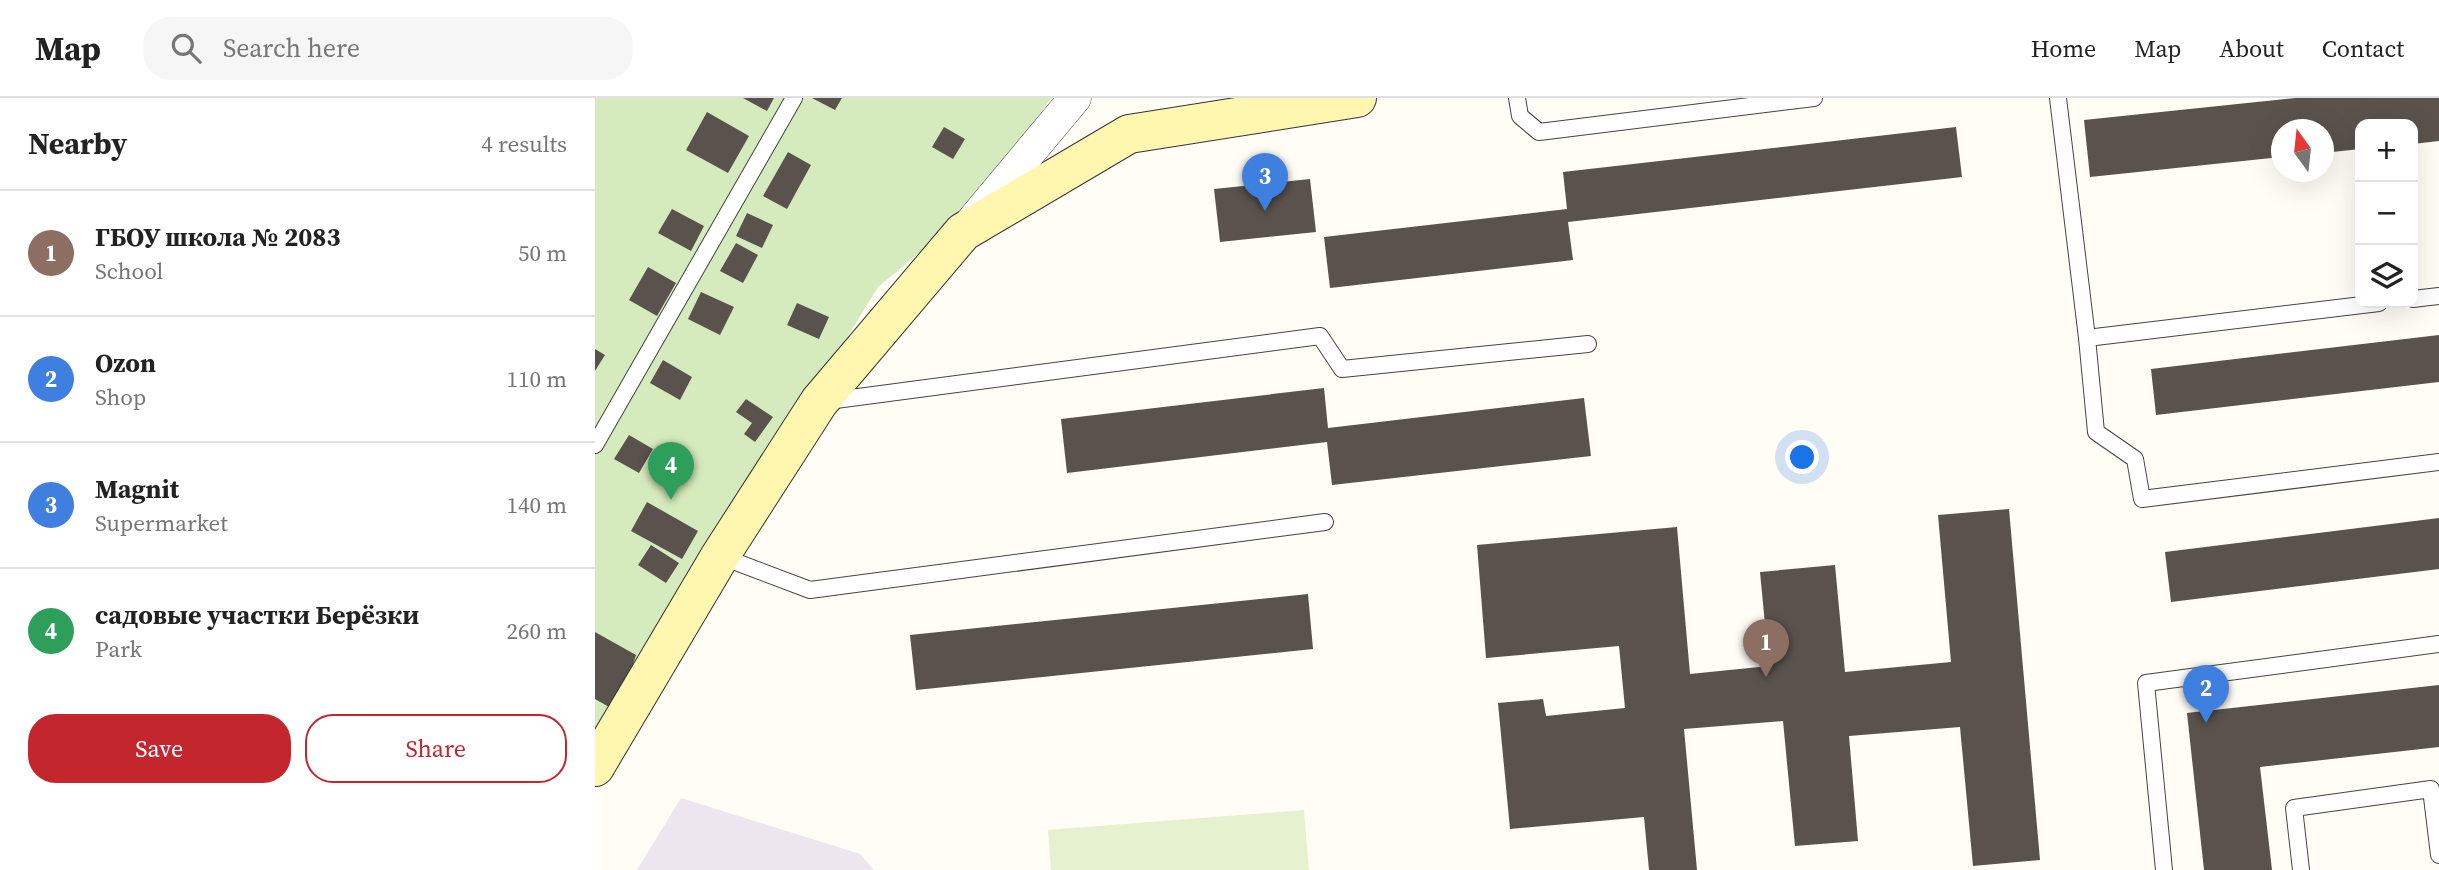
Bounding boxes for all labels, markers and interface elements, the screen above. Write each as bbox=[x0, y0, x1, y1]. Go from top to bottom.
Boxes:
search box bbox=[143, 17, 633, 80]
text: Map bbox=[35, 26, 101, 71]
icon: search bbox=[167, 29, 205, 67]
text: Search here bbox=[223, 30, 360, 66]
text: Home bbox=[2031, 32, 2096, 65]
text: Map bbox=[2134, 32, 2181, 65]
text: About bbox=[2219, 32, 2284, 65]
text: Contact bbox=[2322, 32, 2404, 65]
north arrow bbox=[2271, 119, 2334, 182]
map controls bbox=[2355, 119, 2418, 308]
button: + bbox=[2355, 119, 2418, 182]
text: Nearby bbox=[28, 123, 127, 164]
text: 4 results bbox=[481, 128, 567, 160]
pin: 3 bbox=[1242, 153, 1288, 211]
button: − bbox=[2355, 182, 2418, 245]
text: ГБОУ школа № 2083 bbox=[95, 219, 341, 255]
text: 1 bbox=[45, 237, 57, 269]
text: 50 m bbox=[518, 237, 567, 269]
button: layers bbox=[2355, 245, 2418, 308]
text: School bbox=[95, 255, 163, 287]
text: Ozon bbox=[95, 345, 156, 381]
text: 2 bbox=[45, 363, 57, 395]
text: 110 m bbox=[506, 363, 567, 395]
text: Shop bbox=[95, 381, 146, 413]
your location bbox=[1785, 440, 1819, 474]
pin: 4 bbox=[648, 442, 694, 500]
text: Magnit bbox=[95, 471, 179, 507]
text: 3 bbox=[45, 489, 57, 521]
text: 140 m bbox=[506, 489, 567, 521]
text: Supermarket bbox=[95, 507, 228, 539]
text: садовые участки Берёзки bbox=[95, 597, 419, 633]
text: 4 bbox=[45, 615, 57, 647]
text: 260 m bbox=[506, 615, 567, 647]
pin: 1 bbox=[1743, 619, 1789, 677]
text: Park bbox=[95, 633, 142, 665]
pin: 2 bbox=[2183, 665, 2229, 723]
button: Save bbox=[28, 714, 291, 783]
button: Share bbox=[305, 714, 567, 783]

